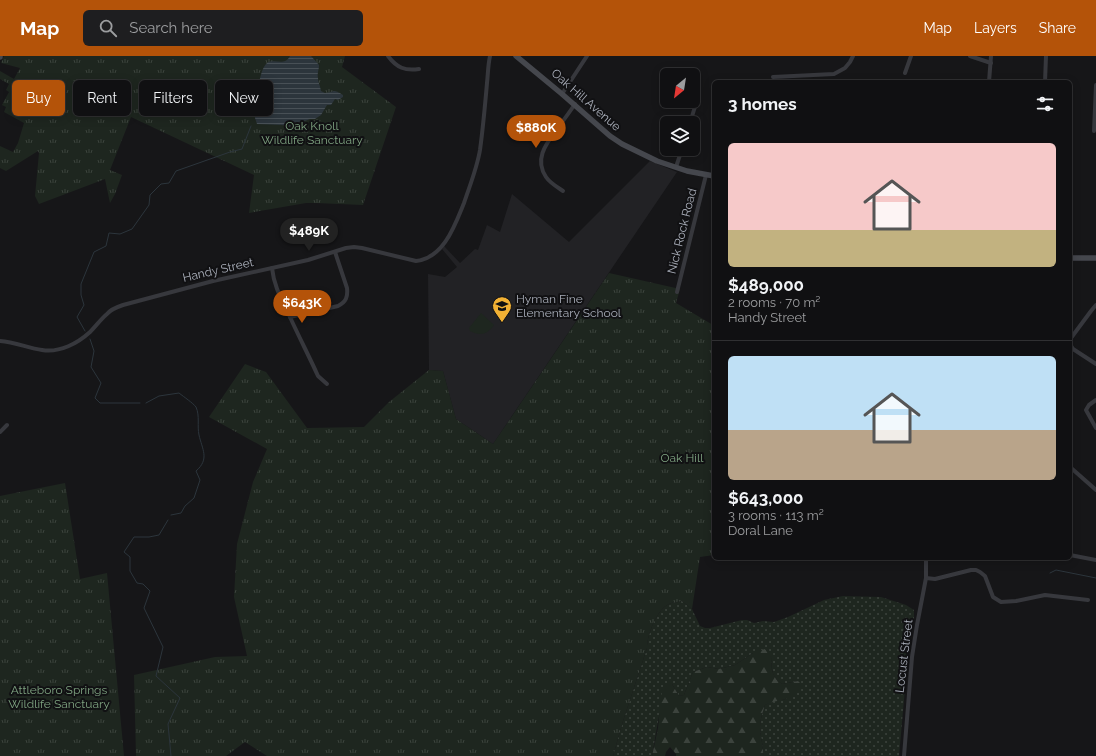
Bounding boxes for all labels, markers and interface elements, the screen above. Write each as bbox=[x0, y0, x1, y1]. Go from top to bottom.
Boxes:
search box bbox=[83, 10, 363, 46]
text: Map bbox=[20, 17, 59, 39]
icon: search bbox=[97, 17, 119, 39]
text: Search here bbox=[129, 19, 213, 37]
text: Map bbox=[924, 20, 952, 36]
text: Layers bbox=[974, 20, 1017, 36]
text: Share bbox=[1039, 20, 1076, 36]
street label: Oak Hill Avenue bbox=[548, 66, 624, 134]
north arrow bbox=[660, 68, 700, 108]
map controls bbox=[660, 68, 700, 156]
chip: Buy bbox=[12, 80, 65, 116]
chip: Rent bbox=[73, 80, 131, 116]
chip: Filters bbox=[139, 80, 207, 116]
chip: New bbox=[215, 80, 273, 116]
icon: filters bbox=[1034, 93, 1056, 115]
text: 3 homes bbox=[728, 94, 797, 114]
pin: $880K bbox=[508, 115, 564, 149]
button: layers bbox=[660, 116, 700, 156]
park label: Oak Knoll Wildlife Sanctuary bbox=[261, 119, 363, 147]
text: $880K bbox=[516, 120, 556, 135]
icon: home bbox=[856, 169, 928, 241]
street label: Nick Rock Road bbox=[665, 187, 699, 275]
pin: $489K bbox=[281, 218, 337, 252]
text: $489K bbox=[289, 223, 329, 238]
street label: Handy Street bbox=[181, 255, 255, 285]
text: $489,000 bbox=[728, 275, 804, 295]
pin: $643K bbox=[274, 290, 330, 324]
place label: Hyman Fine Elementary School bbox=[516, 292, 622, 320]
text: $643K bbox=[282, 295, 322, 310]
school or university icon: Hyman Fine Elementary School bbox=[491, 295, 513, 323]
text: 2 rooms · 70 m² bbox=[728, 295, 820, 310]
text: Handy Street bbox=[728, 310, 806, 325]
icon: home bbox=[856, 382, 928, 454]
park label: Oak Hill bbox=[661, 451, 704, 465]
text: $643,000 bbox=[728, 488, 804, 508]
text: 3 rooms · 113 m² bbox=[728, 508, 824, 523]
text: Doral Lane bbox=[728, 523, 793, 538]
street label: Locust Street bbox=[893, 618, 915, 694]
park label: Attleboro Springs Wildlife Sanctuary bbox=[8, 683, 110, 711]

